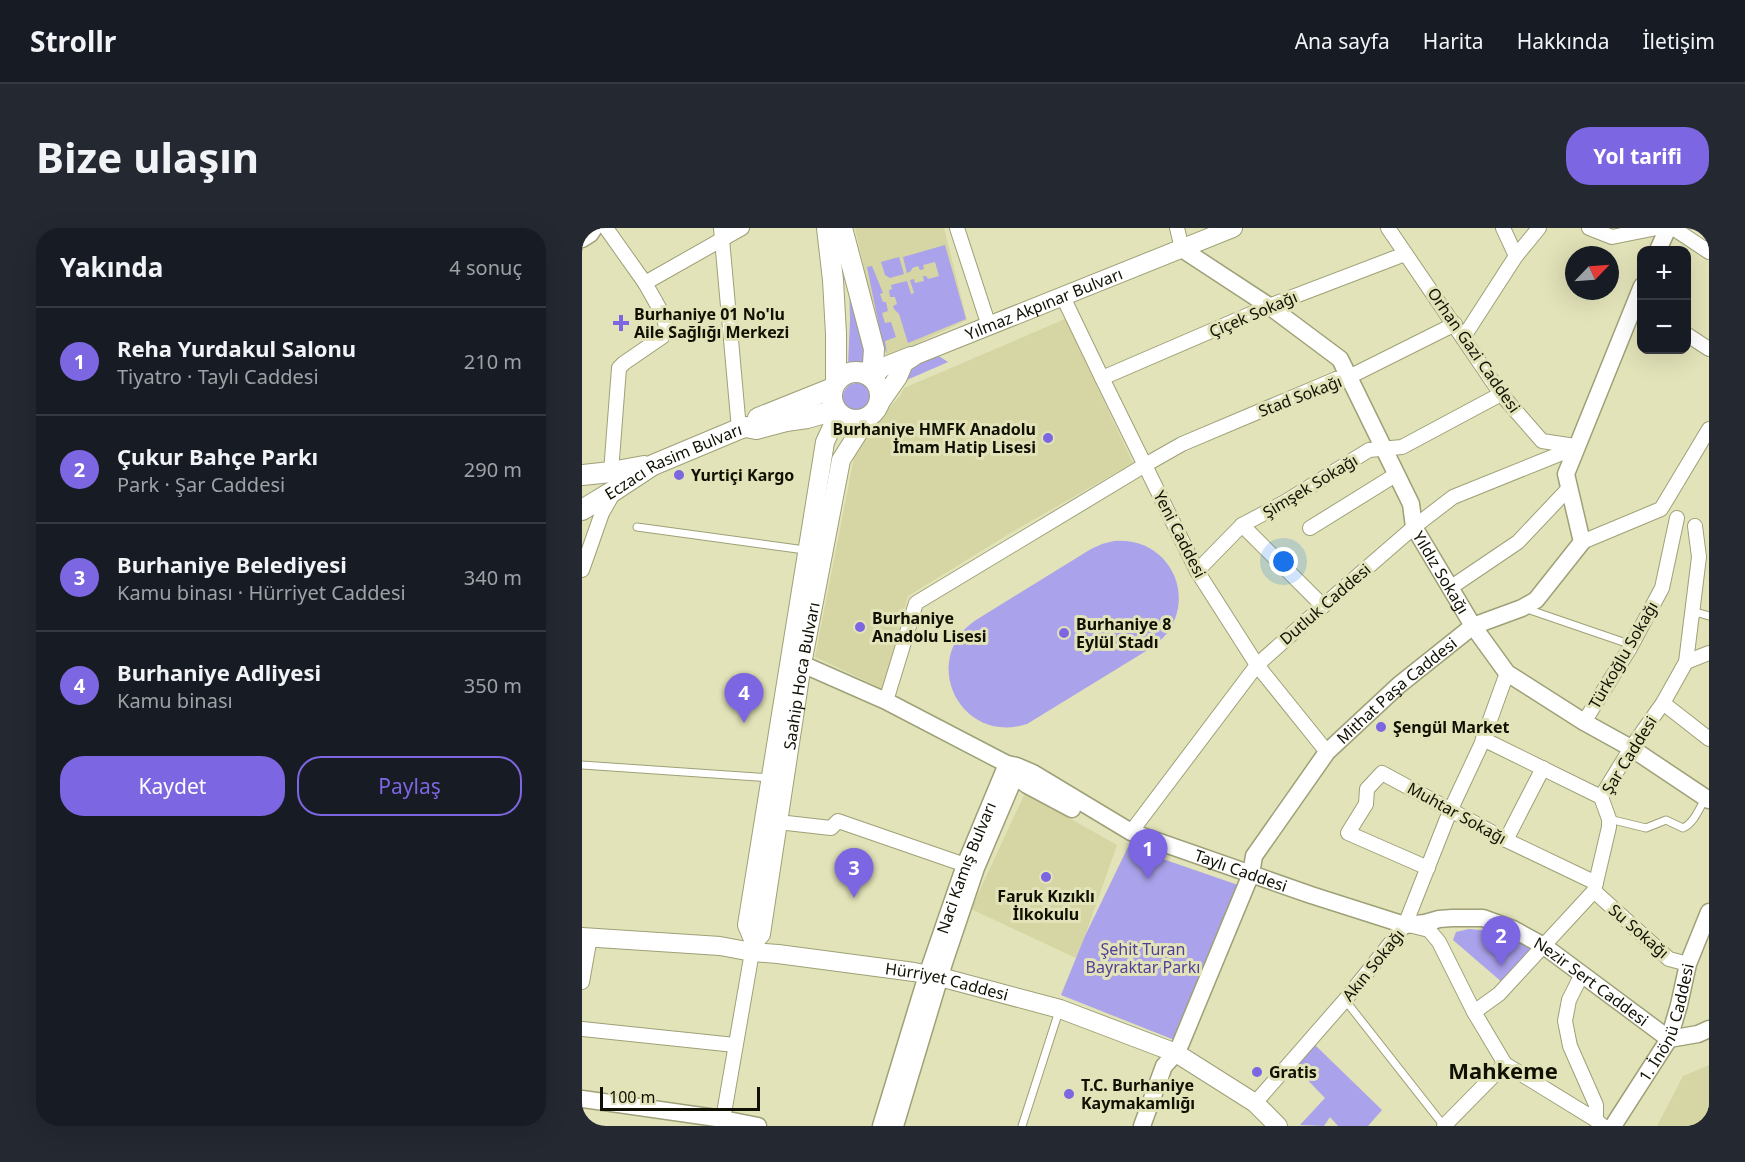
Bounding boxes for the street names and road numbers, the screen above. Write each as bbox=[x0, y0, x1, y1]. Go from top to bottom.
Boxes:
street label: Yılmaz Akpınar Bulvarı bbox=[962, 262, 1126, 345]
street label: Orhan Gazi Caddesi bbox=[1423, 283, 1525, 417]
street label: Çiçek Sokağı bbox=[1206, 286, 1300, 342]
street label: Stad Sokağı bbox=[1255, 370, 1345, 422]
street label: Eczacı Rasim Bulvarı bbox=[601, 418, 744, 505]
street label: Şimşek Sokağı bbox=[1258, 449, 1362, 523]
street label: Yeni Caddesi bbox=[1149, 487, 1211, 581]
street label: Yıldız Sokağı bbox=[1408, 527, 1474, 618]
street label: Dutluk Caddesi bbox=[1275, 558, 1375, 650]
street label: Türkoğlu Sokağı bbox=[1583, 597, 1663, 713]
street label: Saahip Hoca Bulvarı bbox=[778, 600, 825, 751]
street label: Mithat Paşa Caddesi bbox=[1332, 632, 1461, 749]
street label: Şar Caddesi bbox=[1596, 712, 1662, 798]
street label: Muhtar Sokağı bbox=[1404, 777, 1510, 849]
street label: Naci Kamış Bulvarı bbox=[931, 799, 1001, 937]
street label: Taylı Caddesi bbox=[1191, 844, 1290, 897]
street label: Su Sokağı bbox=[1604, 899, 1674, 963]
street label: Akın Sokağı bbox=[1337, 924, 1409, 1006]
street label: Nezir Sert Caddesi bbox=[1530, 932, 1653, 1031]
street label: Hürriyet Caddesi bbox=[884, 957, 1011, 1006]
street label: 1. İnönü Caddesi bbox=[1633, 961, 1699, 1086]

